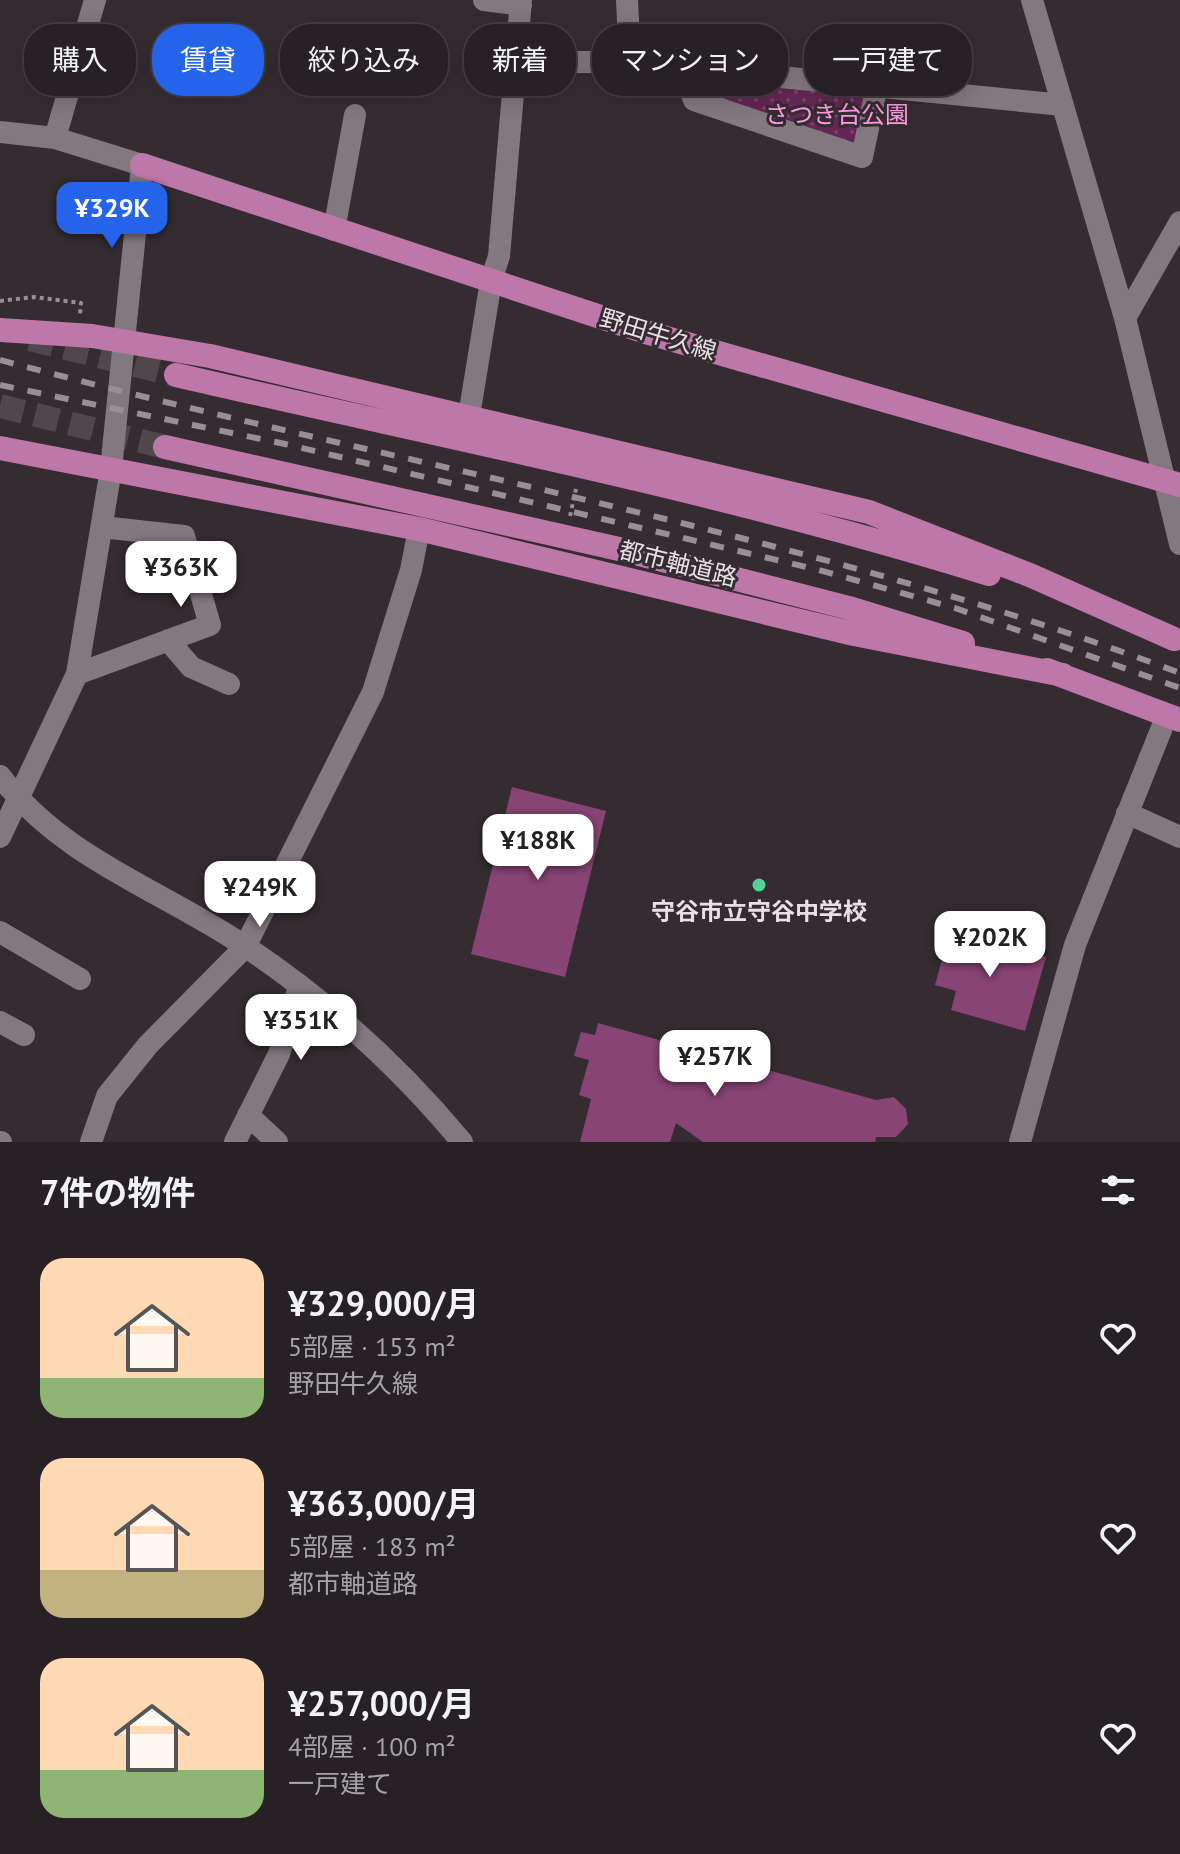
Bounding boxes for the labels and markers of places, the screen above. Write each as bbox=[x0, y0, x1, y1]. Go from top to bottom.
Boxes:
pin: ¥329K bbox=[56, 182, 168, 250]
pin: ¥363K bbox=[125, 541, 237, 609]
pin: ¥188K bbox=[482, 814, 594, 882]
pin: ¥249K bbox=[204, 861, 316, 929]
marker: 守谷市立守谷中学校 bbox=[750, 876, 768, 894]
place label: 守谷市立守谷中学校 bbox=[651, 896, 867, 927]
pin: ¥202K bbox=[934, 911, 1046, 979]
pin: ¥351K bbox=[245, 994, 357, 1062]
pin: ¥257K bbox=[659, 1030, 771, 1098]

